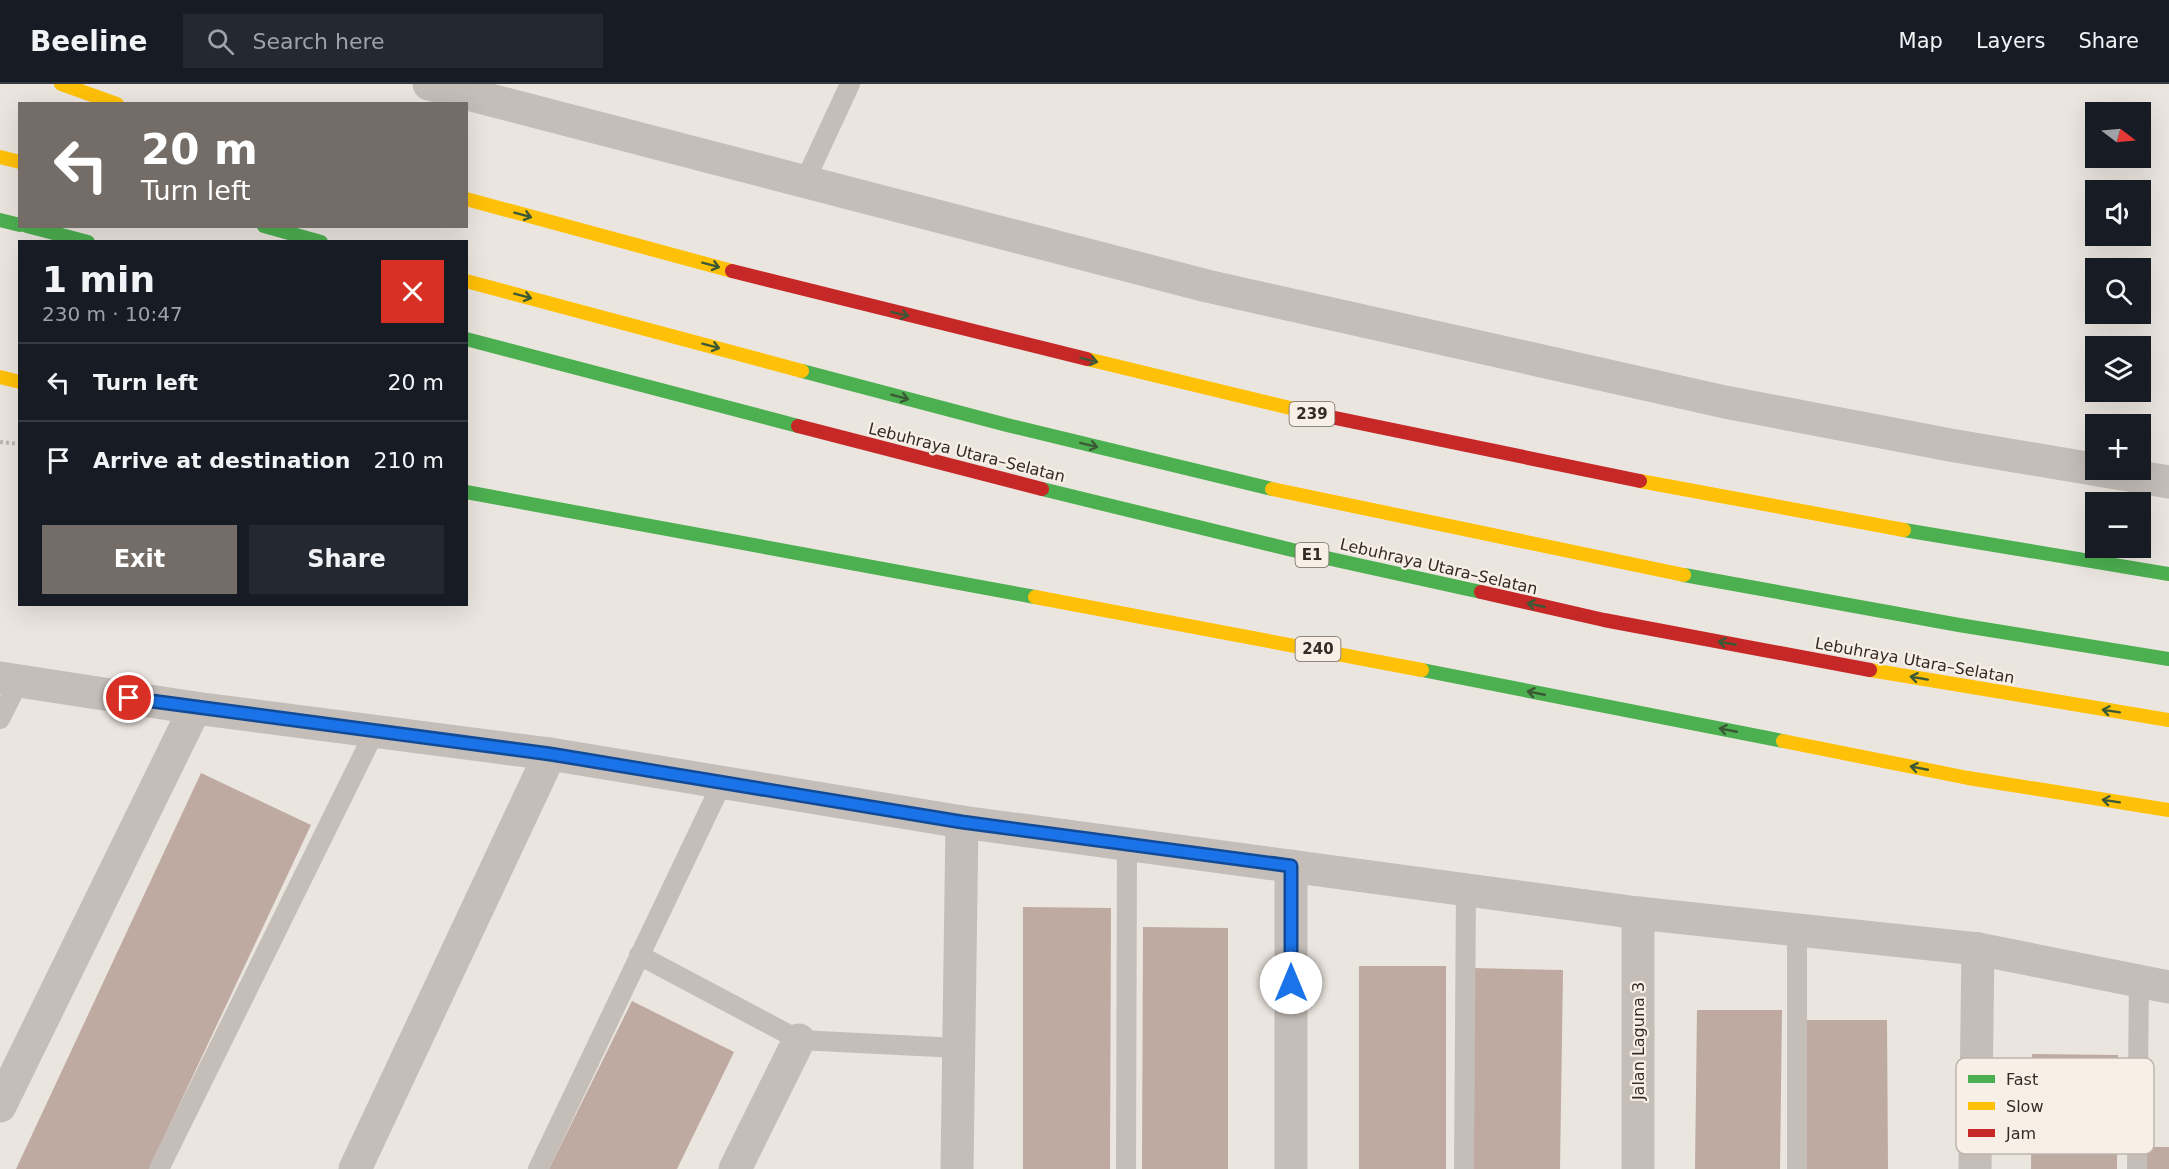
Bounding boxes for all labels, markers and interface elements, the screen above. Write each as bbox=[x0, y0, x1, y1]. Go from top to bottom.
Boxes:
search box bbox=[183, 14, 603, 68]
text: Beeline bbox=[30, 25, 147, 58]
icon: search bbox=[204, 25, 237, 58]
text: Search here bbox=[252, 29, 385, 54]
text: Map bbox=[1899, 29, 1943, 53]
text: Layers bbox=[1976, 29, 2045, 53]
text: Share bbox=[2078, 29, 2139, 53]
north arrow bbox=[2085, 102, 2151, 168]
map controls bbox=[2085, 102, 2151, 558]
text: 20 m bbox=[141, 125, 258, 174]
icon: left bbox=[42, 126, 120, 204]
text: Turn left bbox=[141, 175, 251, 206]
button: sound bbox=[2085, 180, 2151, 246]
one-way arrow bbox=[513, 209, 532, 221]
button: search bbox=[2085, 258, 2151, 324]
text: 1 min bbox=[42, 259, 155, 300]
button: close bbox=[381, 260, 444, 323]
one-way arrow bbox=[701, 260, 720, 271]
one-way arrow bbox=[513, 290, 532, 302]
text: 230 m · 10:47 bbox=[42, 302, 183, 326]
one-way arrow bbox=[890, 308, 909, 320]
button: layers bbox=[2085, 336, 2151, 402]
one-way arrow bbox=[701, 341, 720, 353]
one-way arrow bbox=[1080, 355, 1099, 367]
icon: left bbox=[42, 366, 75, 399]
text: Turn left bbox=[93, 370, 198, 395]
text: 20 m bbox=[388, 370, 444, 395]
one-way arrow bbox=[890, 392, 909, 403]
road number: 239 bbox=[1290, 402, 1334, 426]
button: + bbox=[2085, 414, 2151, 480]
street label: Lebuhraya Utara–Selatan bbox=[866, 419, 1067, 486]
one-way arrow bbox=[1079, 439, 1098, 451]
icon: arrive bbox=[42, 444, 75, 477]
text: Arrive at destination bbox=[93, 448, 350, 473]
text: 210 m bbox=[374, 448, 444, 473]
button: − bbox=[2085, 492, 2151, 558]
button: Exit bbox=[42, 525, 237, 594]
button: Share bbox=[249, 525, 444, 594]
street label: Lebuhraya Utara–Selatan bbox=[1338, 534, 1540, 598]
road number: E1 bbox=[1296, 543, 1328, 567]
one-way arrow bbox=[1527, 599, 1546, 610]
street label: Lebuhraya Utara–Selatan bbox=[1814, 634, 2016, 687]
road number: 240 bbox=[1296, 637, 1340, 661]
one-way arrow bbox=[1718, 637, 1738, 648]
pin bbox=[103, 672, 154, 723]
one-way arrow bbox=[1910, 672, 1929, 683]
icon: arrive bbox=[112, 681, 145, 714]
one-way arrow bbox=[1527, 687, 1547, 698]
one-way arrow bbox=[2102, 705, 2122, 716]
one-way arrow bbox=[1718, 724, 1737, 736]
one-way arrow bbox=[1910, 762, 1929, 773]
one-way arrow bbox=[2102, 795, 2122, 806]
position arrow bbox=[1259, 951, 1323, 1015]
street label: Jalan Laguna 3 bbox=[1629, 982, 1648, 1101]
legend bbox=[1956, 1058, 2154, 1154]
text: Fast bbox=[2006, 1070, 2038, 1089]
text: Slow bbox=[2006, 1097, 2043, 1116]
text: Jam bbox=[2005, 1124, 2036, 1143]

